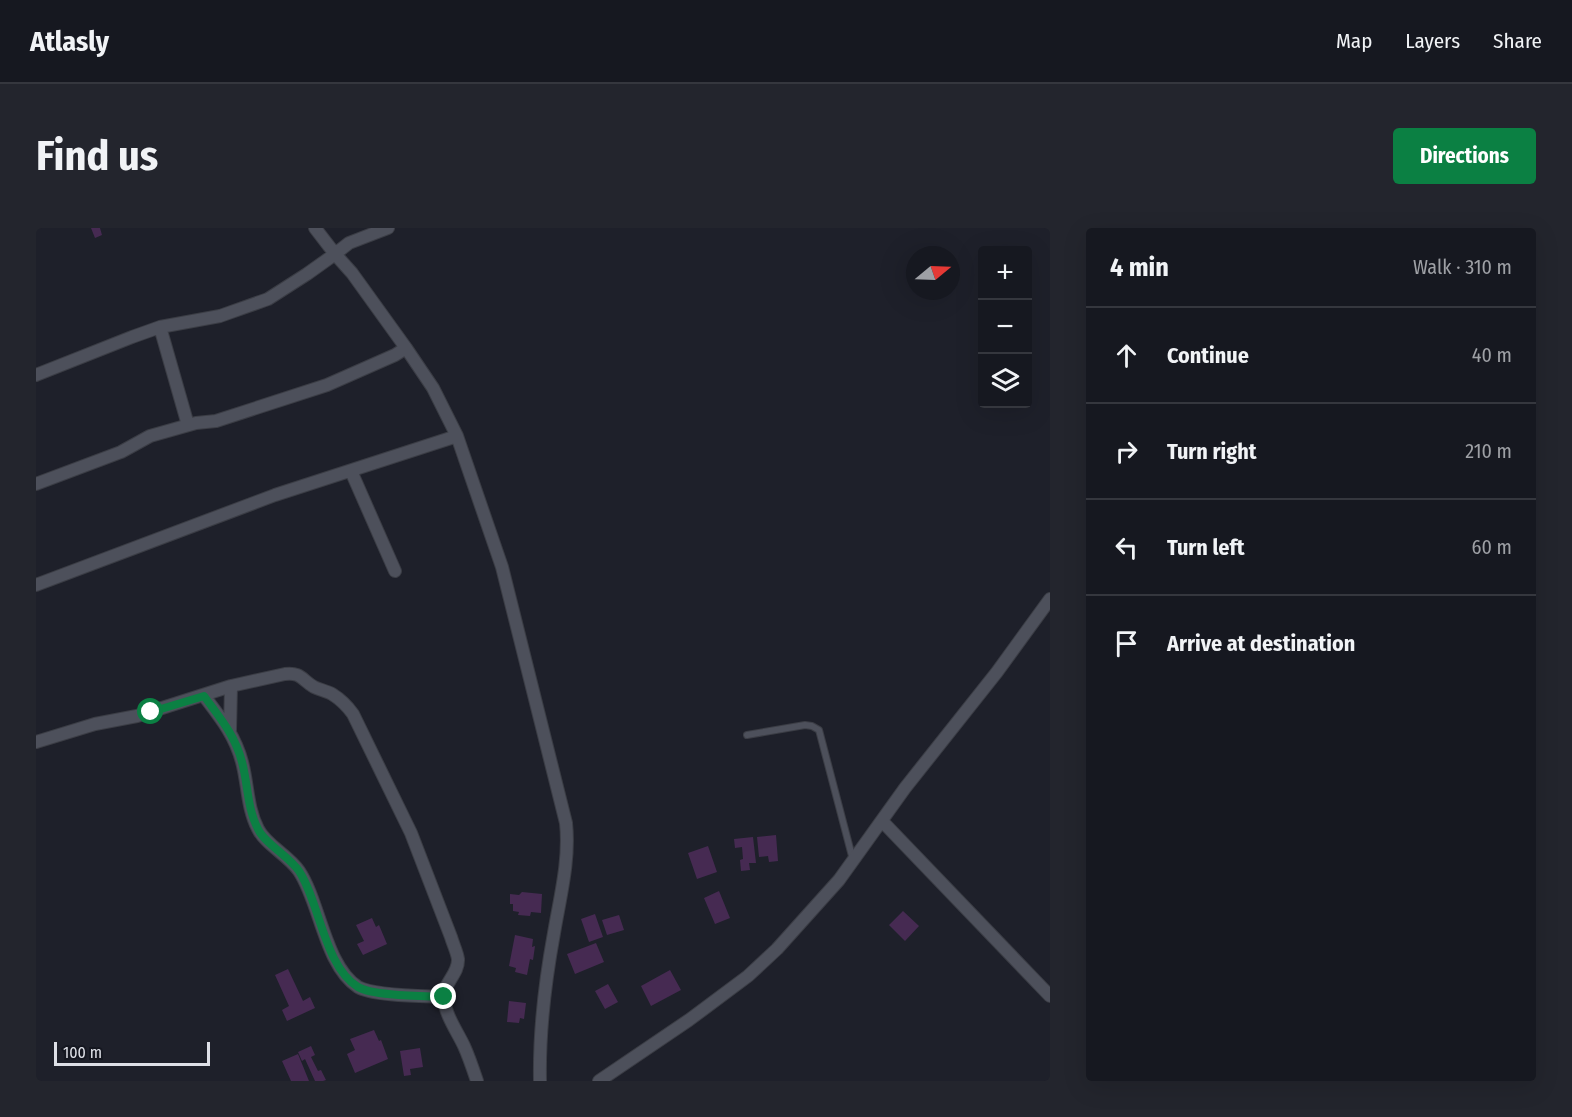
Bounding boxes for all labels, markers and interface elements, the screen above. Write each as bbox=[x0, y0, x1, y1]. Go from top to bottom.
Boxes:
text: Atlasly bbox=[30, 25, 109, 58]
text: Map bbox=[1336, 28, 1372, 54]
text: Layers bbox=[1405, 28, 1460, 54]
text: Share bbox=[1493, 28, 1542, 54]
button: Directions bbox=[1393, 128, 1536, 184]
text: Find us bbox=[36, 131, 158, 181]
north arrow bbox=[906, 246, 960, 300]
map controls bbox=[978, 246, 1032, 408]
button: + bbox=[978, 246, 1032, 300]
text: 4 min bbox=[1110, 252, 1169, 283]
text: Walk · 310 m bbox=[1413, 255, 1512, 279]
button: − bbox=[978, 300, 1032, 354]
icon: ahead bbox=[1110, 339, 1143, 372]
text: Continue bbox=[1167, 342, 1249, 369]
text: 40 m bbox=[1472, 343, 1512, 367]
button: layers bbox=[978, 354, 1032, 408]
icon: right bbox=[1110, 435, 1143, 468]
text: Turn right bbox=[1167, 438, 1256, 465]
text: 210 m bbox=[1465, 439, 1512, 463]
icon: left bbox=[1110, 531, 1143, 564]
text: Turn left bbox=[1167, 534, 1245, 561]
text: 60 m bbox=[1472, 535, 1512, 559]
icon: arrive bbox=[1110, 627, 1143, 660]
text: Arrive at destination bbox=[1167, 630, 1355, 657]
route start bbox=[137, 698, 163, 724]
route end bbox=[430, 983, 456, 1009]
scale bar bbox=[54, 1039, 210, 1066]
text: 100 m bbox=[63, 1043, 102, 1062]

